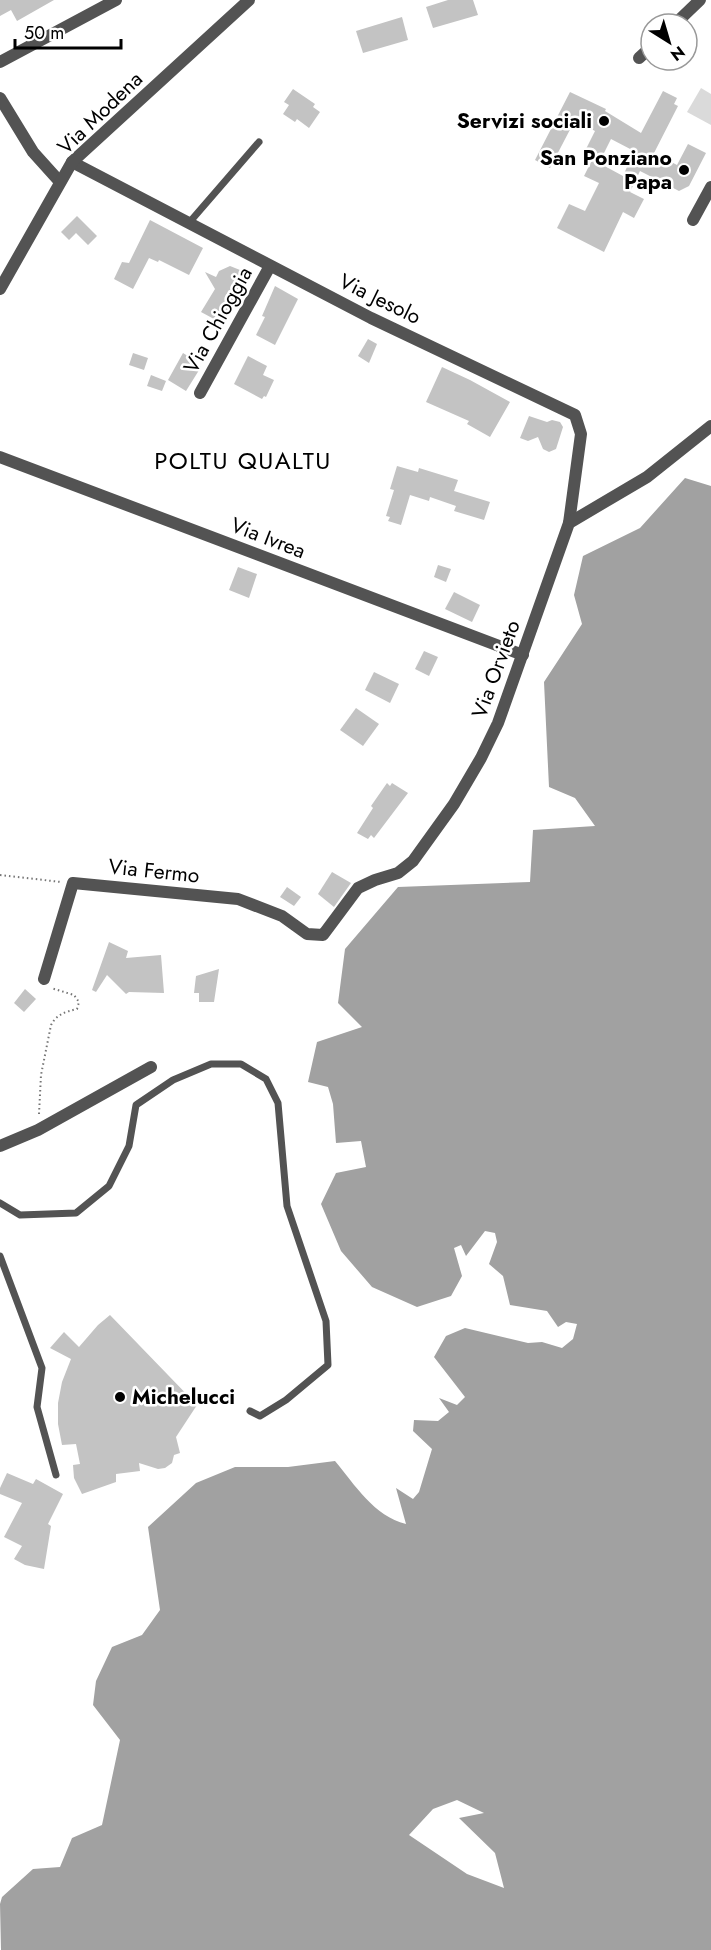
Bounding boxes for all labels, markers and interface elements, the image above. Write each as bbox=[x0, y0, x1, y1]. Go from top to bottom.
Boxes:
scale bar bbox=[15, 12, 122, 50]
north arrow bbox=[639, 12, 699, 72]
text: 50 m bbox=[24, 20, 64, 46]
text: N bbox=[666, 41, 690, 67]
street label: Via Modena bbox=[51, 65, 149, 161]
place label: Servizi sociali bbox=[457, 106, 592, 136]
marker: Servizi sociali bbox=[597, 114, 611, 128]
place label: San Ponziano Papa bbox=[540, 143, 672, 197]
marker: San Ponziano Papa bbox=[677, 163, 691, 177]
street label: Via Chioggia bbox=[176, 261, 260, 379]
street label: Via Jesolo bbox=[334, 266, 426, 332]
district label: POLTU QUALTU bbox=[154, 443, 332, 478]
street label: Via Ivrea bbox=[226, 510, 310, 566]
street label: Via Orvieto bbox=[464, 616, 528, 722]
street label: Via Fermo bbox=[107, 851, 201, 891]
place label: Michelucci bbox=[132, 1382, 235, 1412]
marker: Michelucci bbox=[113, 1390, 127, 1404]

